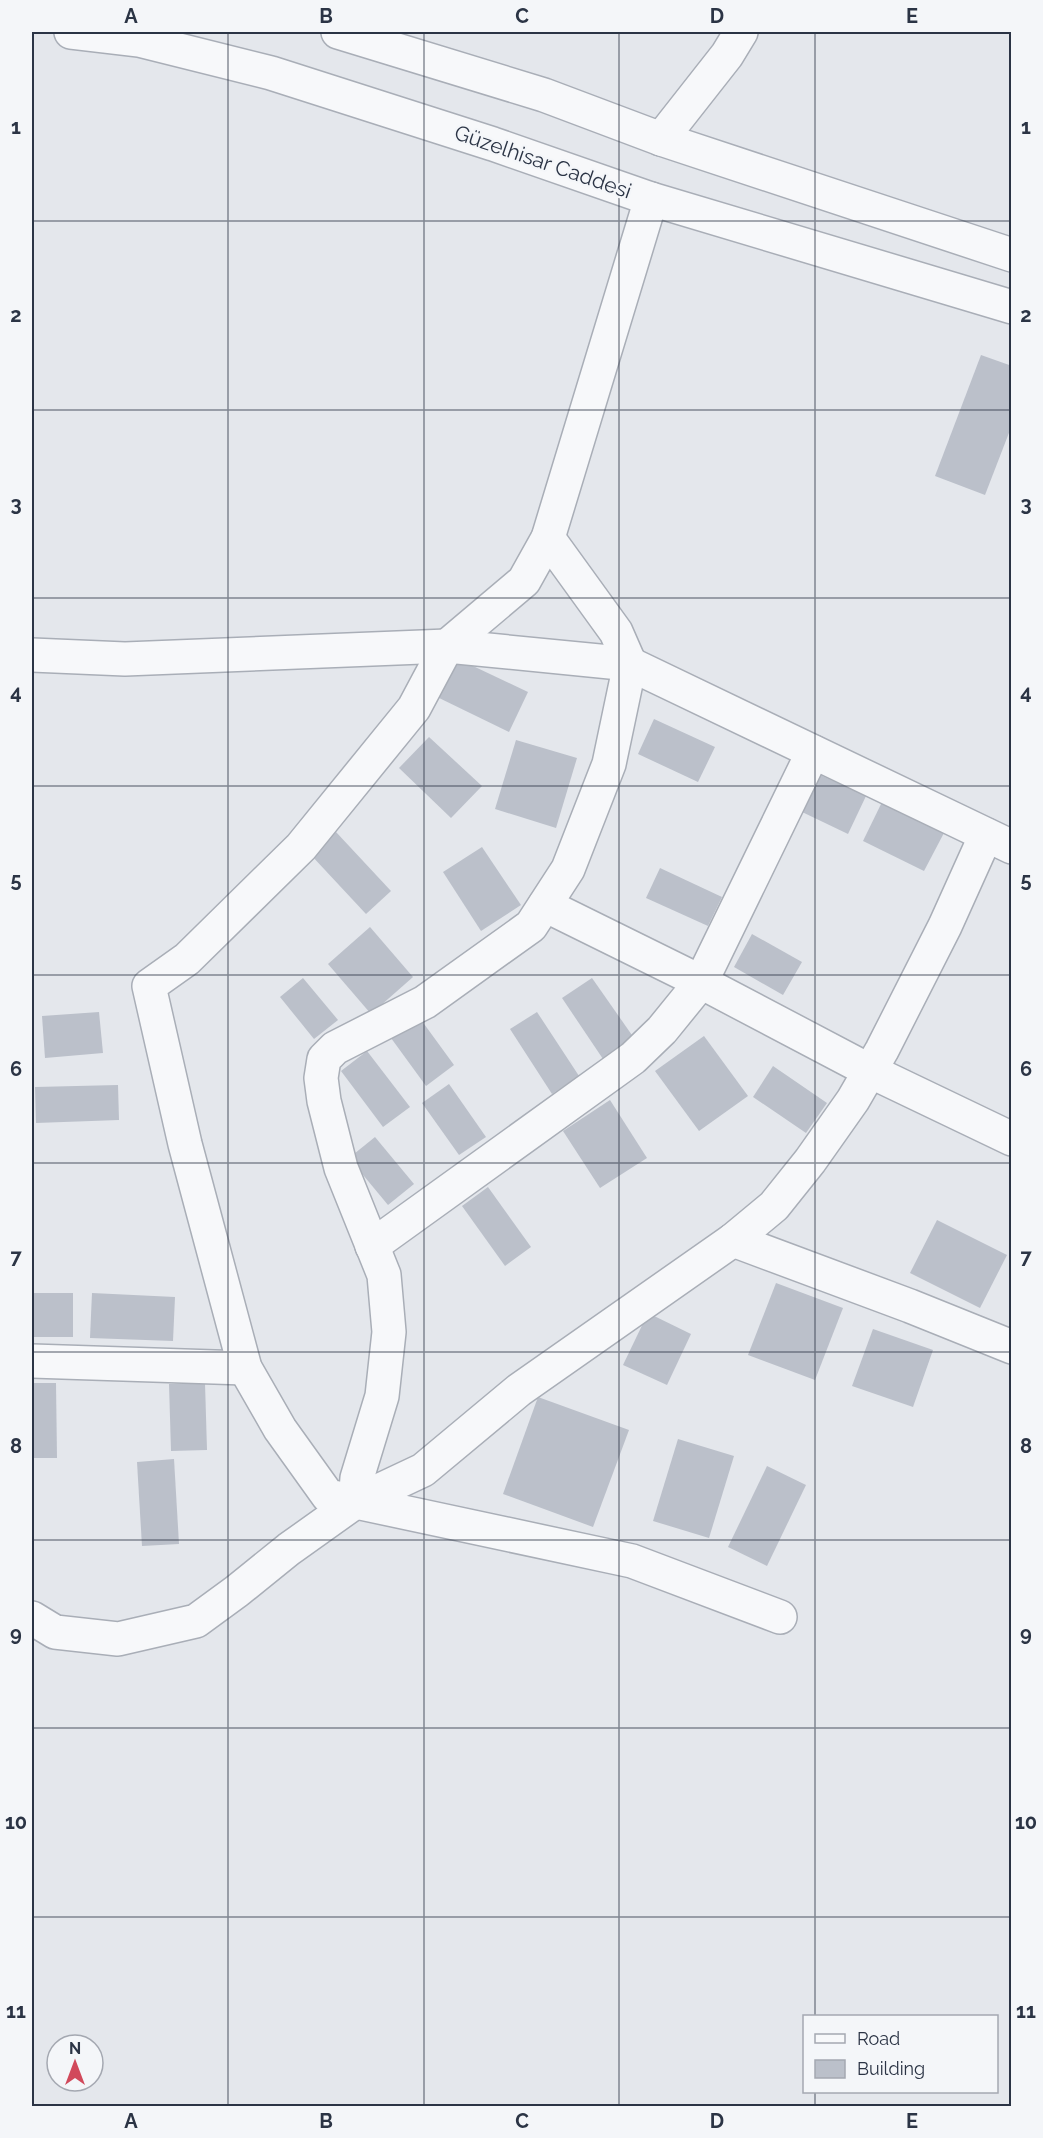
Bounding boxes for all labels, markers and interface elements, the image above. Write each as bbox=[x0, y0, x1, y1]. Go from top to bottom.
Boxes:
text: A bbox=[124, 4, 138, 28]
text: B bbox=[319, 4, 333, 28]
text: C bbox=[515, 4, 529, 28]
text: D bbox=[710, 4, 724, 28]
text: E bbox=[906, 4, 918, 28]
text: 1 bbox=[11, 115, 21, 139]
text: 1 bbox=[1021, 115, 1031, 139]
street label: Güzelhisar Caddesi bbox=[451, 120, 635, 204]
text: 2 bbox=[10, 303, 22, 327]
text: 2 bbox=[1020, 303, 1032, 327]
text: 3 bbox=[10, 492, 22, 516]
text: 3 bbox=[1020, 492, 1032, 516]
text: 4 bbox=[10, 680, 22, 704]
text: 4 bbox=[1020, 680, 1032, 704]
text: 5 bbox=[10, 868, 22, 892]
text: 5 bbox=[1020, 868, 1032, 892]
text: 6 bbox=[10, 1057, 22, 1081]
text: 6 bbox=[1020, 1057, 1032, 1081]
text: 7 bbox=[10, 1245, 22, 1269]
text: 7 bbox=[1020, 1245, 1032, 1269]
text: 8 bbox=[10, 1434, 22, 1458]
text: 8 bbox=[1020, 1434, 1032, 1458]
text: 9 bbox=[10, 1622, 22, 1646]
text: 9 bbox=[1020, 1622, 1032, 1646]
text: 10 bbox=[5, 1810, 27, 1834]
text: 10 bbox=[1015, 1810, 1037, 1834]
text: 11 bbox=[6, 1999, 26, 2023]
text: 11 bbox=[1016, 1999, 1036, 2023]
legend bbox=[803, 2015, 998, 2093]
text: Road bbox=[857, 2028, 900, 2049]
north arrow bbox=[45, 2033, 105, 2093]
text: N bbox=[69, 2039, 81, 2058]
text: Building bbox=[857, 2058, 925, 2079]
text: A bbox=[124, 2109, 138, 2133]
text: B bbox=[319, 2109, 333, 2133]
text: C bbox=[515, 2109, 529, 2133]
text: D bbox=[710, 2109, 724, 2133]
text: E bbox=[906, 2109, 918, 2133]

